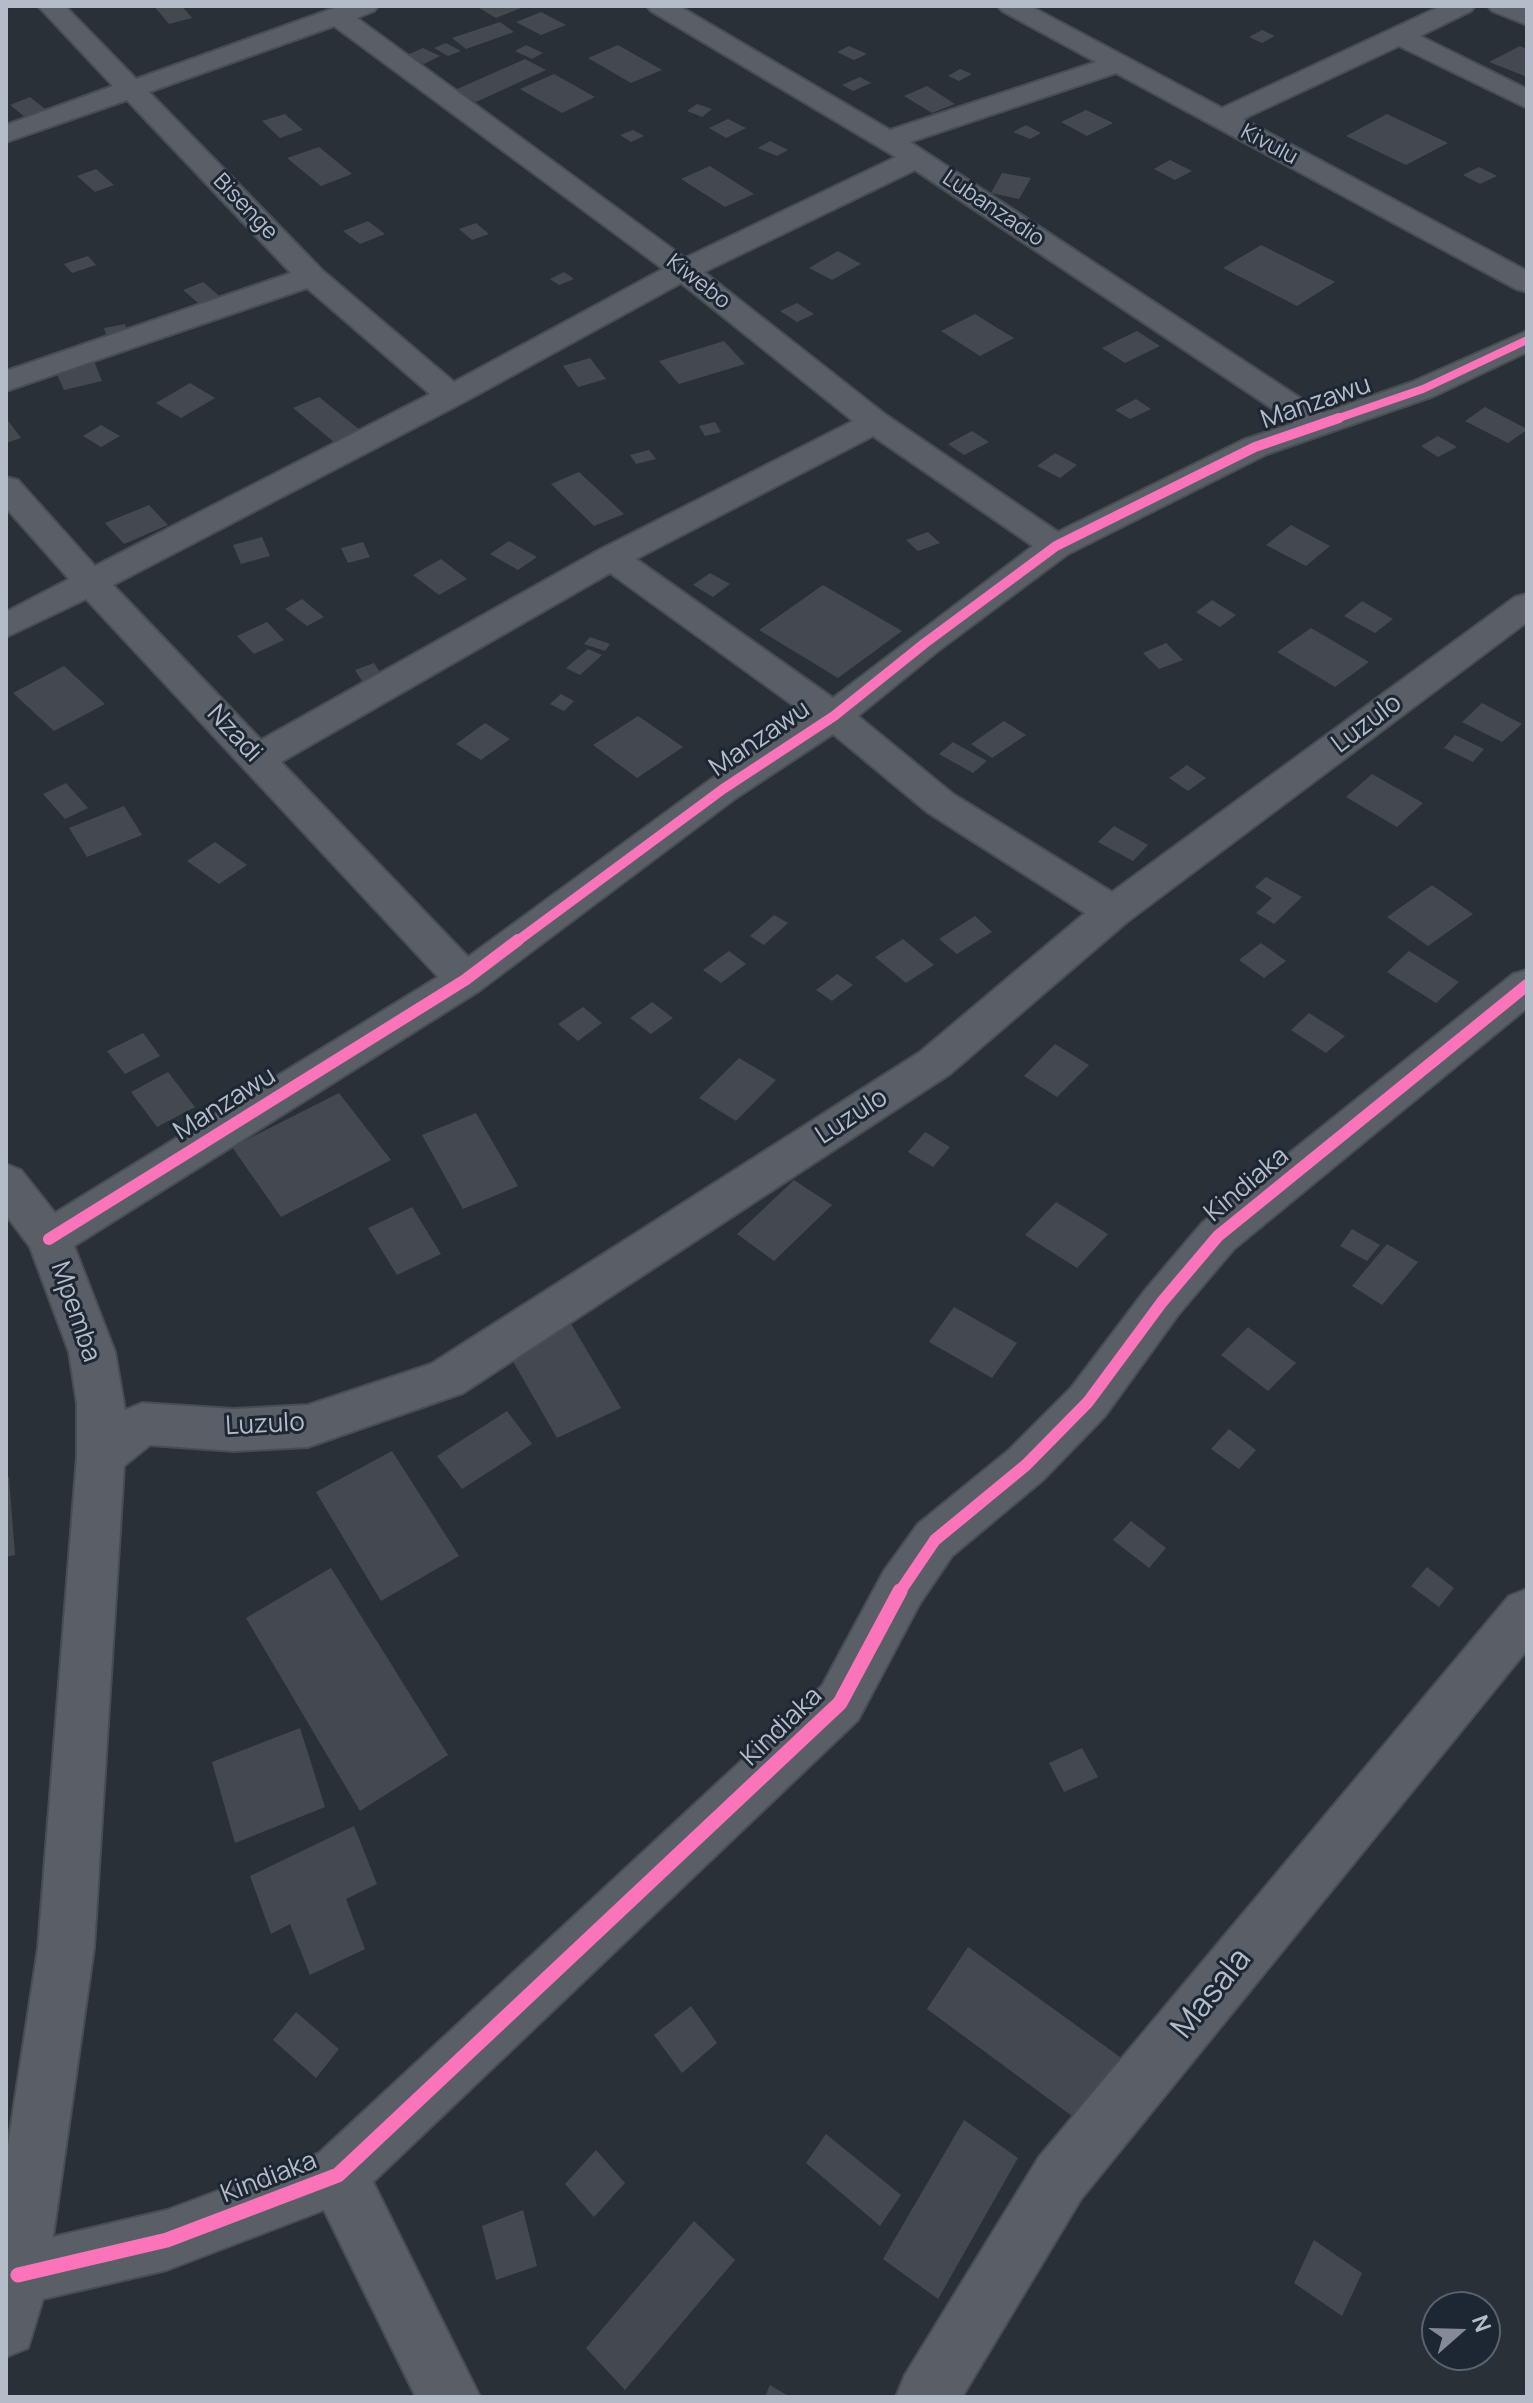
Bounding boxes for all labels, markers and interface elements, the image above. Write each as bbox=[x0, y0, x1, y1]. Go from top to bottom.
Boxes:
street label: Kivulu bbox=[1236, 119, 1302, 171]
street label: Lubanzadio bbox=[937, 165, 1049, 253]
street label: Bisenge bbox=[207, 168, 283, 246]
street label: Kiwebo bbox=[661, 249, 735, 315]
street label: Manzawu bbox=[1257, 370, 1375, 436]
street label: Luzulo bbox=[1326, 688, 1408, 760]
street label: Manzawu bbox=[704, 694, 816, 784]
street label: Nzadi bbox=[200, 699, 268, 769]
street label: Manzawu bbox=[168, 1061, 282, 1147]
street label: Luzulo bbox=[810, 1082, 894, 1152]
street label: Kindiaka bbox=[1199, 1141, 1295, 1229]
street label: Mpemba bbox=[43, 1258, 107, 1366]
street label: Luzulo bbox=[225, 1407, 305, 1443]
street label: Kindiaka bbox=[735, 1681, 829, 1773]
street label: Masala bbox=[1164, 1941, 1260, 2047]
street label: Kindiaka bbox=[217, 2145, 321, 2211]
north arrow bbox=[1421, 2291, 1501, 2371]
text: N bbox=[1465, 2311, 1498, 2336]

